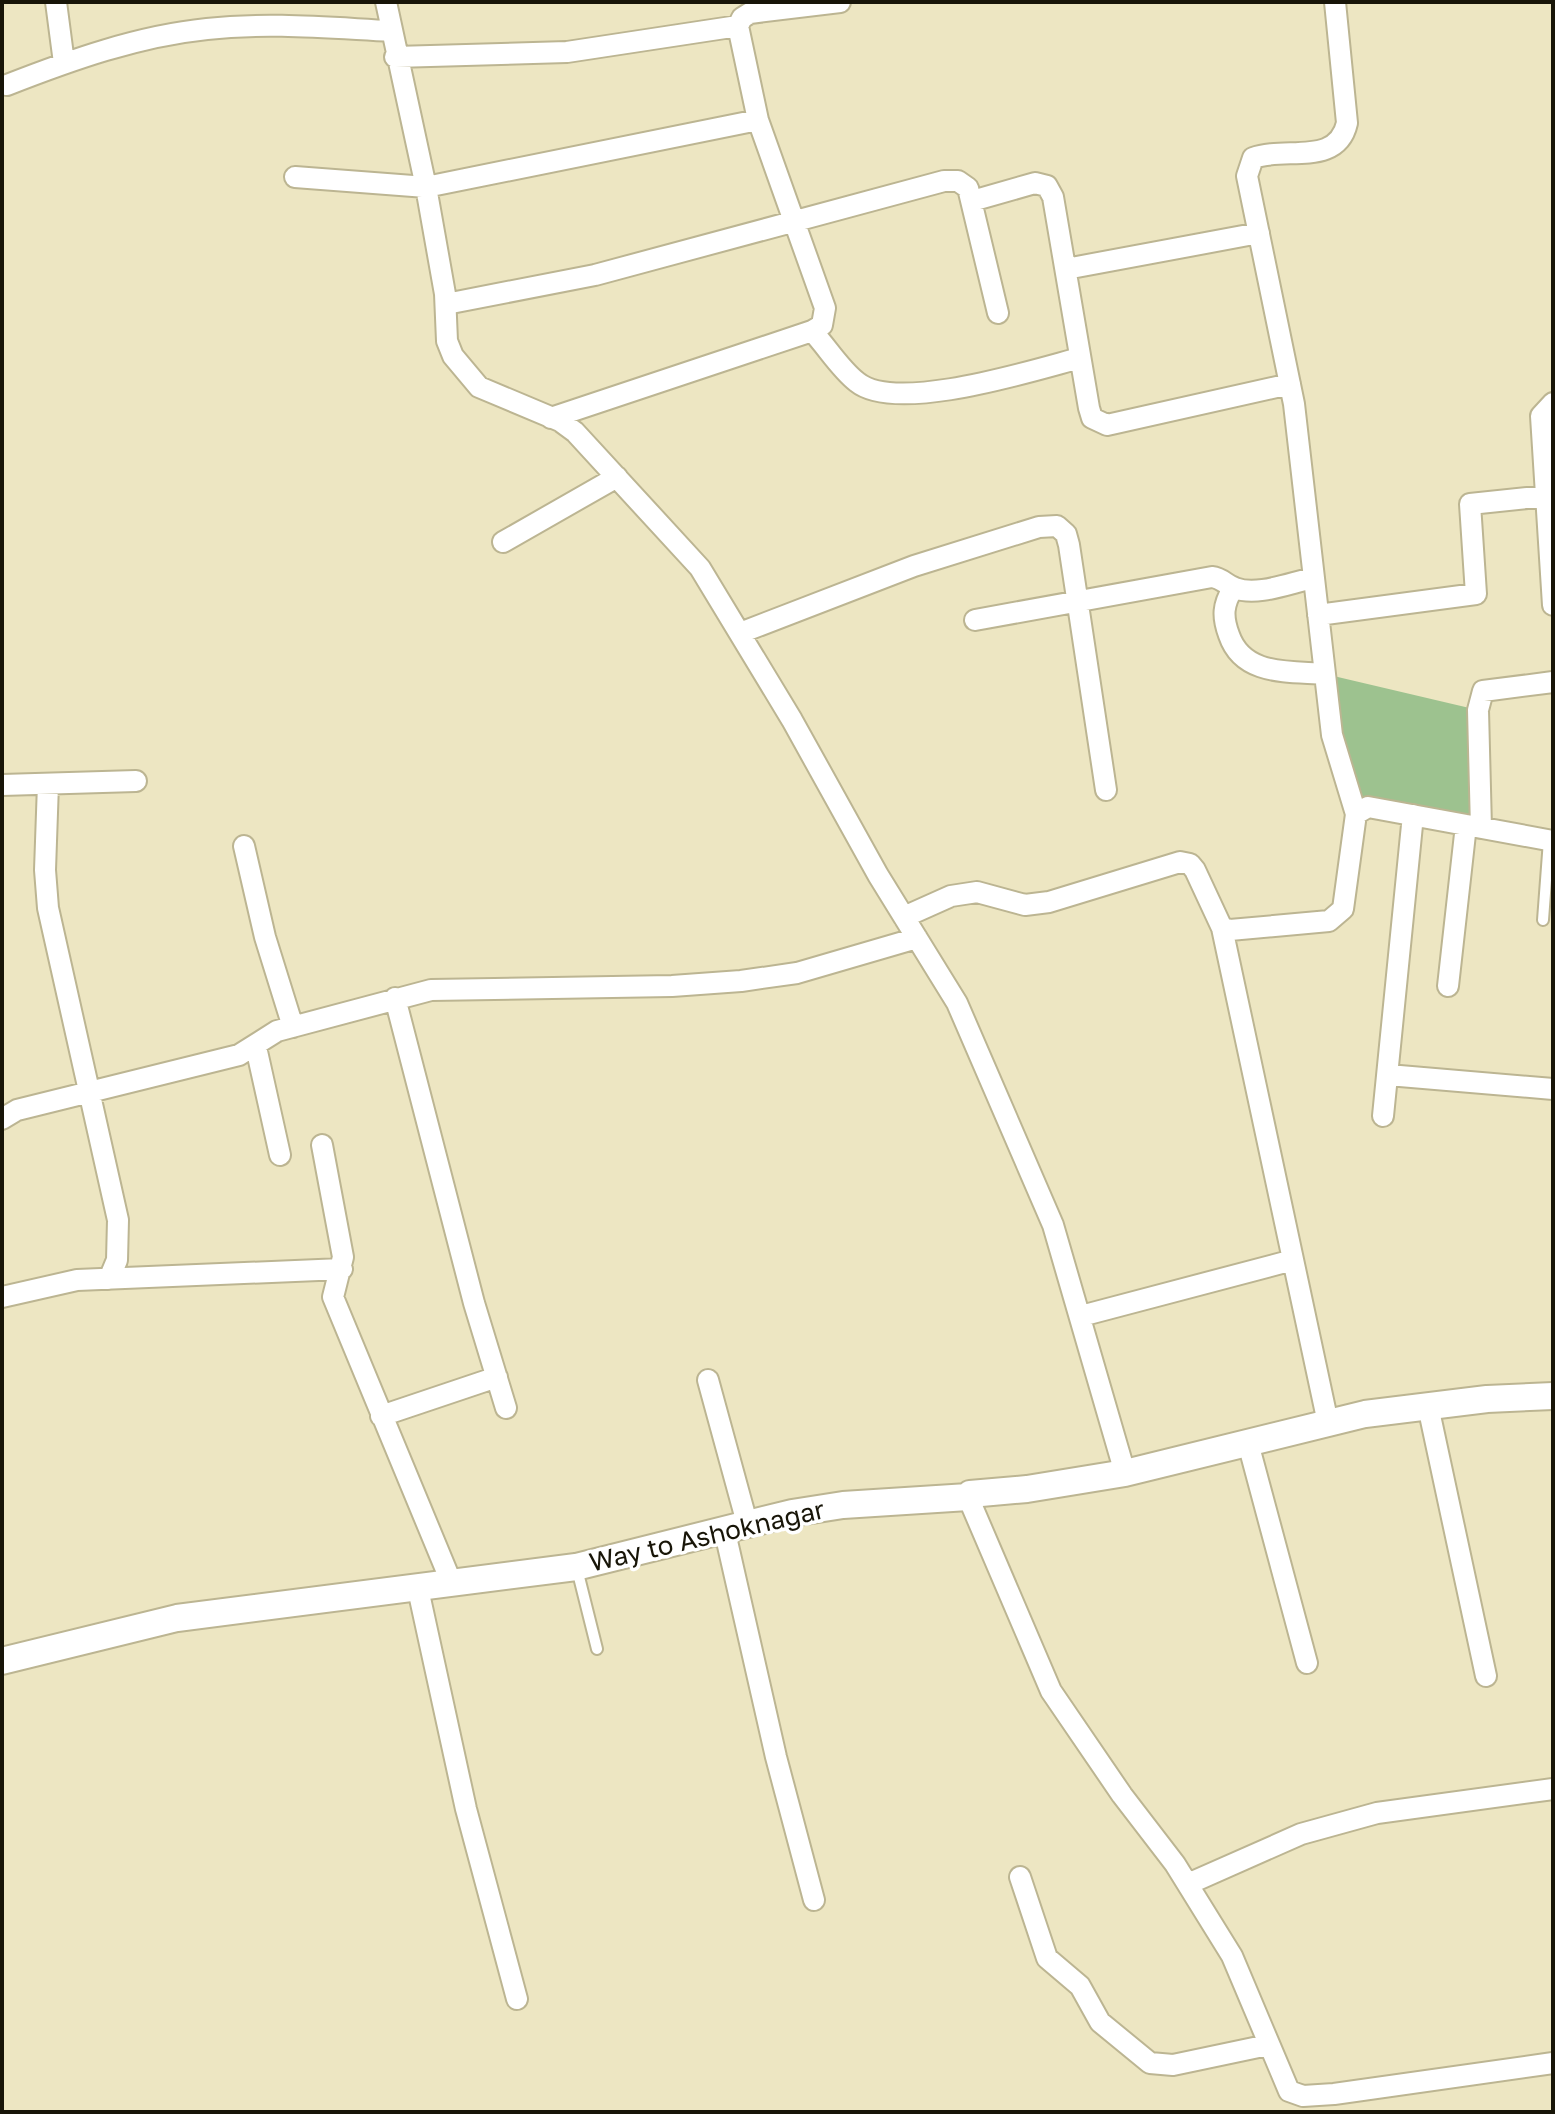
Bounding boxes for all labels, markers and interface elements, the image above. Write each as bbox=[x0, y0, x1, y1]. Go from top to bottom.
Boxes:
street label: Way to Ashoknagar bbox=[586, 1493, 828, 1578]

